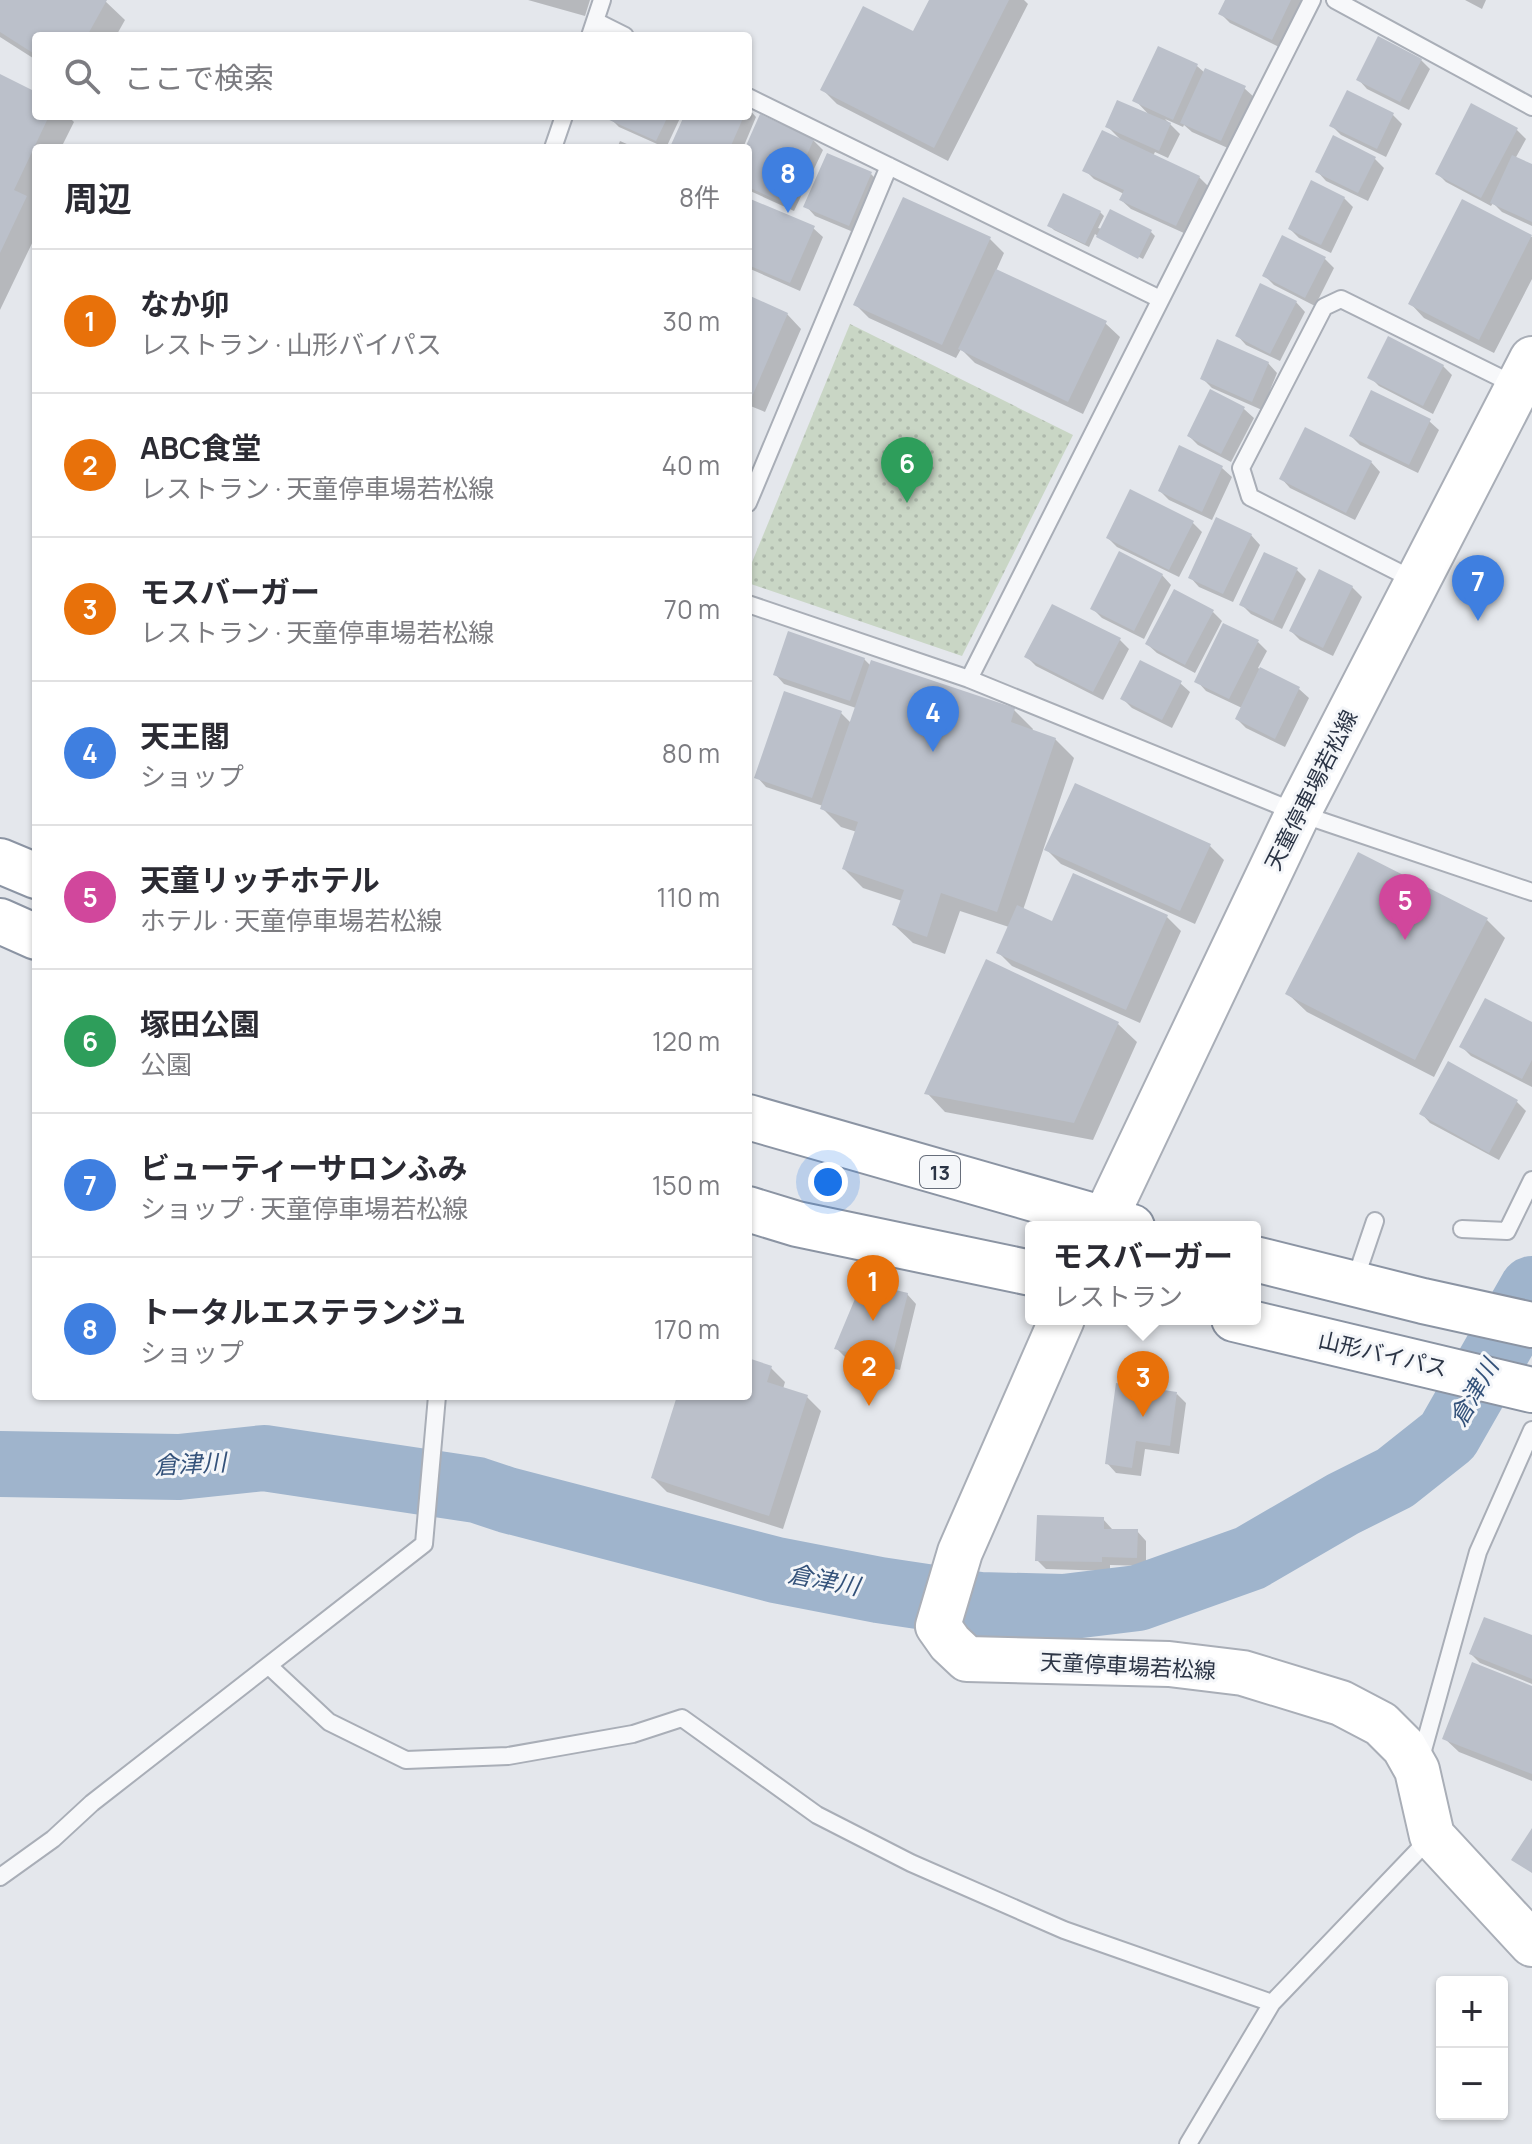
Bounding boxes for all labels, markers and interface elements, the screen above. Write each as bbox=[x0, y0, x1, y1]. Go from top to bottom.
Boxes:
search box bbox=[32, 32, 752, 120]
icon: search bbox=[60, 54, 104, 98]
text: ここで検索 bbox=[124, 57, 274, 98]
pin: 8 bbox=[762, 147, 814, 213]
text: 周辺 bbox=[64, 175, 132, 221]
text: 8件 bbox=[679, 179, 720, 215]
text: なか卯 bbox=[140, 283, 230, 324]
text: 1 bbox=[84, 303, 96, 339]
text: 30 m bbox=[663, 303, 720, 339]
text: レストラン · 山形バイパス bbox=[140, 326, 442, 362]
text: ABC食堂 bbox=[140, 427, 261, 468]
pin: 6 bbox=[881, 437, 933, 503]
text: 2 bbox=[82, 447, 98, 483]
text: 40 m bbox=[662, 447, 720, 483]
text: レストラン · 天童停車場若松線 bbox=[140, 470, 494, 506]
pin: 7 bbox=[1452, 555, 1504, 621]
text: モスバーガー bbox=[140, 571, 320, 612]
text: 3 bbox=[82, 591, 98, 627]
text: 70 m bbox=[664, 591, 720, 627]
text: レストラン · 天童停車場若松線 bbox=[140, 614, 494, 650]
pin: 4 bbox=[907, 686, 959, 752]
street label: 天童停車場若松線 bbox=[1258, 705, 1364, 875]
text: 天王閣 bbox=[140, 715, 230, 756]
text: 4 bbox=[82, 735, 98, 771]
text: 80 m bbox=[662, 735, 720, 771]
text: ショップ bbox=[140, 758, 244, 794]
text: 天童リッチホテル bbox=[140, 859, 380, 900]
pin: 5 bbox=[1379, 874, 1431, 940]
text: 5 bbox=[82, 879, 98, 915]
text: 110 m bbox=[657, 879, 720, 915]
text: ホテル · 天童停車場若松線 bbox=[140, 902, 442, 938]
text: 塚田公園 bbox=[140, 1003, 260, 1044]
text: 6 bbox=[82, 1023, 98, 1059]
text: 120 m bbox=[652, 1023, 720, 1059]
text: 公園 bbox=[140, 1046, 192, 1082]
text: ビューティーサロンふみ bbox=[140, 1147, 468, 1188]
road number: 13 bbox=[920, 1156, 960, 1188]
your location bbox=[808, 1162, 848, 1202]
text: 7 bbox=[83, 1167, 97, 1203]
text: 150 m bbox=[652, 1167, 720, 1203]
text: ショップ · 天童停車場若松線 bbox=[140, 1190, 468, 1226]
popup bbox=[1025, 1221, 1261, 1325]
text: モスバーガー bbox=[1053, 1235, 1233, 1276]
pin: 1 bbox=[847, 1255, 899, 1321]
text: レストラン bbox=[1053, 1278, 1183, 1314]
text: トータルエステランジュ bbox=[140, 1291, 468, 1332]
text: 8 bbox=[82, 1311, 98, 1347]
text: 170 m bbox=[654, 1311, 720, 1347]
street label: 山形バイパス bbox=[1316, 1325, 1450, 1383]
text: ショップ bbox=[140, 1334, 244, 1370]
pin: 2 bbox=[843, 1340, 895, 1406]
water label: 倉津川 bbox=[1441, 1350, 1507, 1431]
pin: 3 bbox=[1117, 1351, 1169, 1417]
water label: 倉津川 bbox=[153, 1444, 230, 1481]
water label: 倉津川 bbox=[786, 1556, 865, 1603]
street label: 天童停車場若松線 bbox=[1039, 1646, 1217, 1686]
map controls bbox=[1436, 1976, 1508, 2120]
button: + bbox=[1436, 1976, 1508, 2048]
button: − bbox=[1436, 2048, 1508, 2120]

